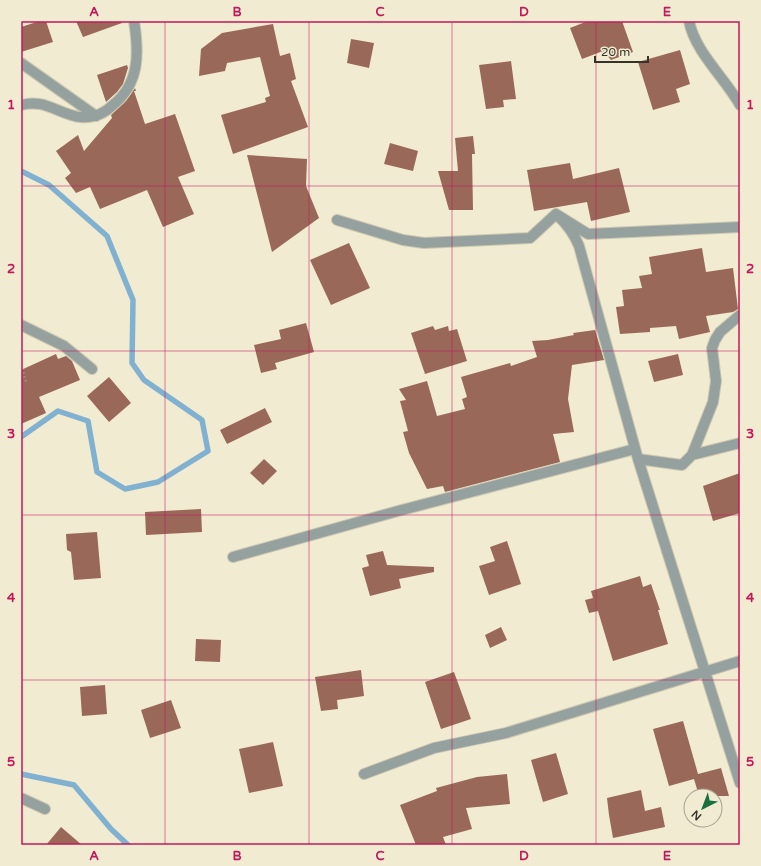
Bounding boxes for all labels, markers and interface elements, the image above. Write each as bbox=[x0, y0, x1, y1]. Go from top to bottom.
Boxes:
text: A bbox=[89, 4, 99, 20]
text: B bbox=[232, 4, 242, 20]
text: C bbox=[375, 4, 385, 20]
text: D bbox=[519, 4, 529, 20]
text: E bbox=[663, 4, 671, 20]
scale bar bbox=[595, 38, 648, 64]
text: 20 m bbox=[601, 45, 630, 59]
text: 1 bbox=[7, 97, 15, 113]
text: 1 bbox=[746, 97, 754, 113]
text: 2 bbox=[7, 261, 15, 277]
text: 2 bbox=[746, 261, 754, 277]
text: 3 bbox=[7, 426, 15, 442]
text: 3 bbox=[746, 426, 754, 442]
text: 4 bbox=[7, 590, 16, 606]
text: 4 bbox=[746, 590, 755, 606]
text: 5 bbox=[7, 754, 15, 770]
text: 5 bbox=[746, 754, 754, 770]
north arrow bbox=[683, 788, 723, 828]
text: N bbox=[689, 807, 704, 823]
text: A bbox=[89, 848, 99, 864]
text: B bbox=[232, 848, 242, 864]
text: C bbox=[375, 848, 385, 864]
text: D bbox=[519, 848, 529, 864]
text: E bbox=[663, 848, 671, 864]

